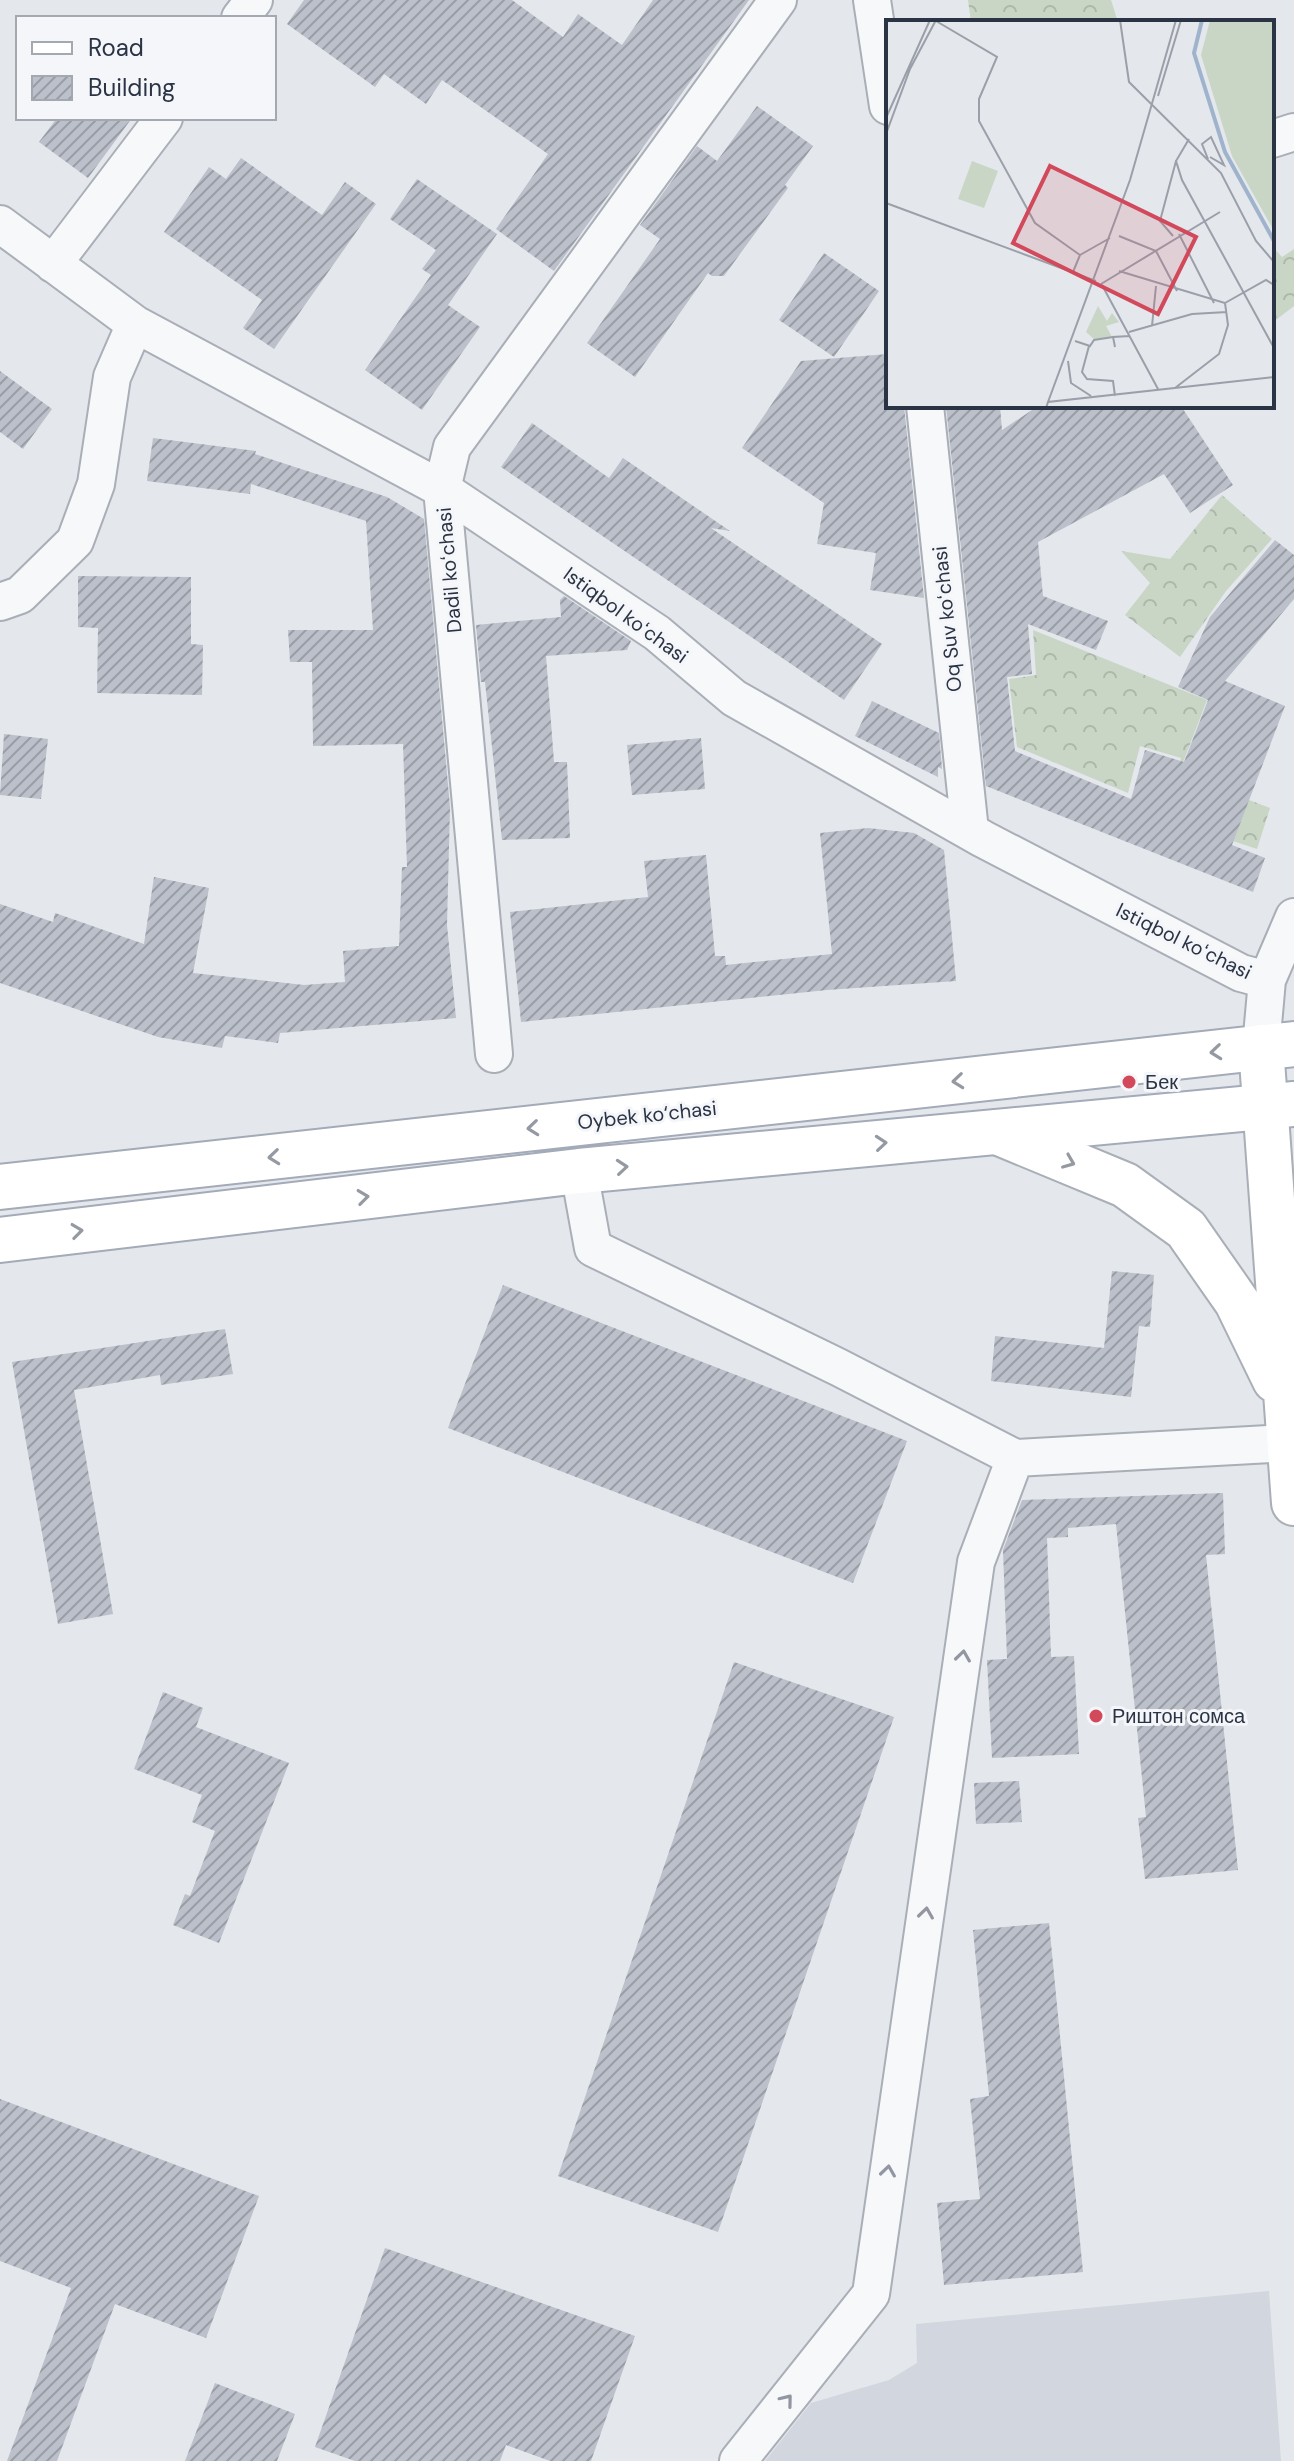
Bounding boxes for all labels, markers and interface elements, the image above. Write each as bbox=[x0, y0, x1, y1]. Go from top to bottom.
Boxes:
legend bbox=[16, 16, 276, 120]
inset map bbox=[886, 20, 1274, 408]
text: Road bbox=[88, 32, 144, 63]
text: Building bbox=[88, 72, 175, 103]
street label: Dadil koʻchasi bbox=[431, 506, 467, 634]
street label: Oq Suv koʻchasi bbox=[926, 545, 968, 693]
street label: Istiqbol koʻchasi bbox=[559, 561, 693, 669]
street label: Istiqbol koʻchasi bbox=[1112, 897, 1256, 985]
one-way arrow bbox=[1210, 1044, 1223, 1061]
place label: Бек bbox=[1145, 1069, 1178, 1095]
one-way arrow bbox=[951, 1072, 964, 1089]
marker: Бек bbox=[1120, 1073, 1138, 1091]
street label: Oybek ko‘chasi bbox=[576, 1095, 718, 1135]
one-way arrow bbox=[526, 1119, 540, 1136]
one-way arrow bbox=[875, 1135, 888, 1152]
one-way arrow bbox=[267, 1148, 280, 1165]
one-way arrow bbox=[1061, 1152, 1075, 1169]
one-way arrow bbox=[616, 1159, 629, 1176]
one-way arrow bbox=[357, 1188, 370, 1205]
one-way arrow bbox=[71, 1222, 84, 1239]
one-way arrow bbox=[954, 1649, 971, 1663]
place label: Риштон сомса bbox=[1112, 1703, 1246, 1729]
marker: Риштон сомса bbox=[1087, 1707, 1105, 1725]
one-way arrow bbox=[917, 1907, 934, 1920]
one-way arrow bbox=[879, 2164, 896, 2178]
one-way arrow bbox=[777, 2395, 792, 2409]

